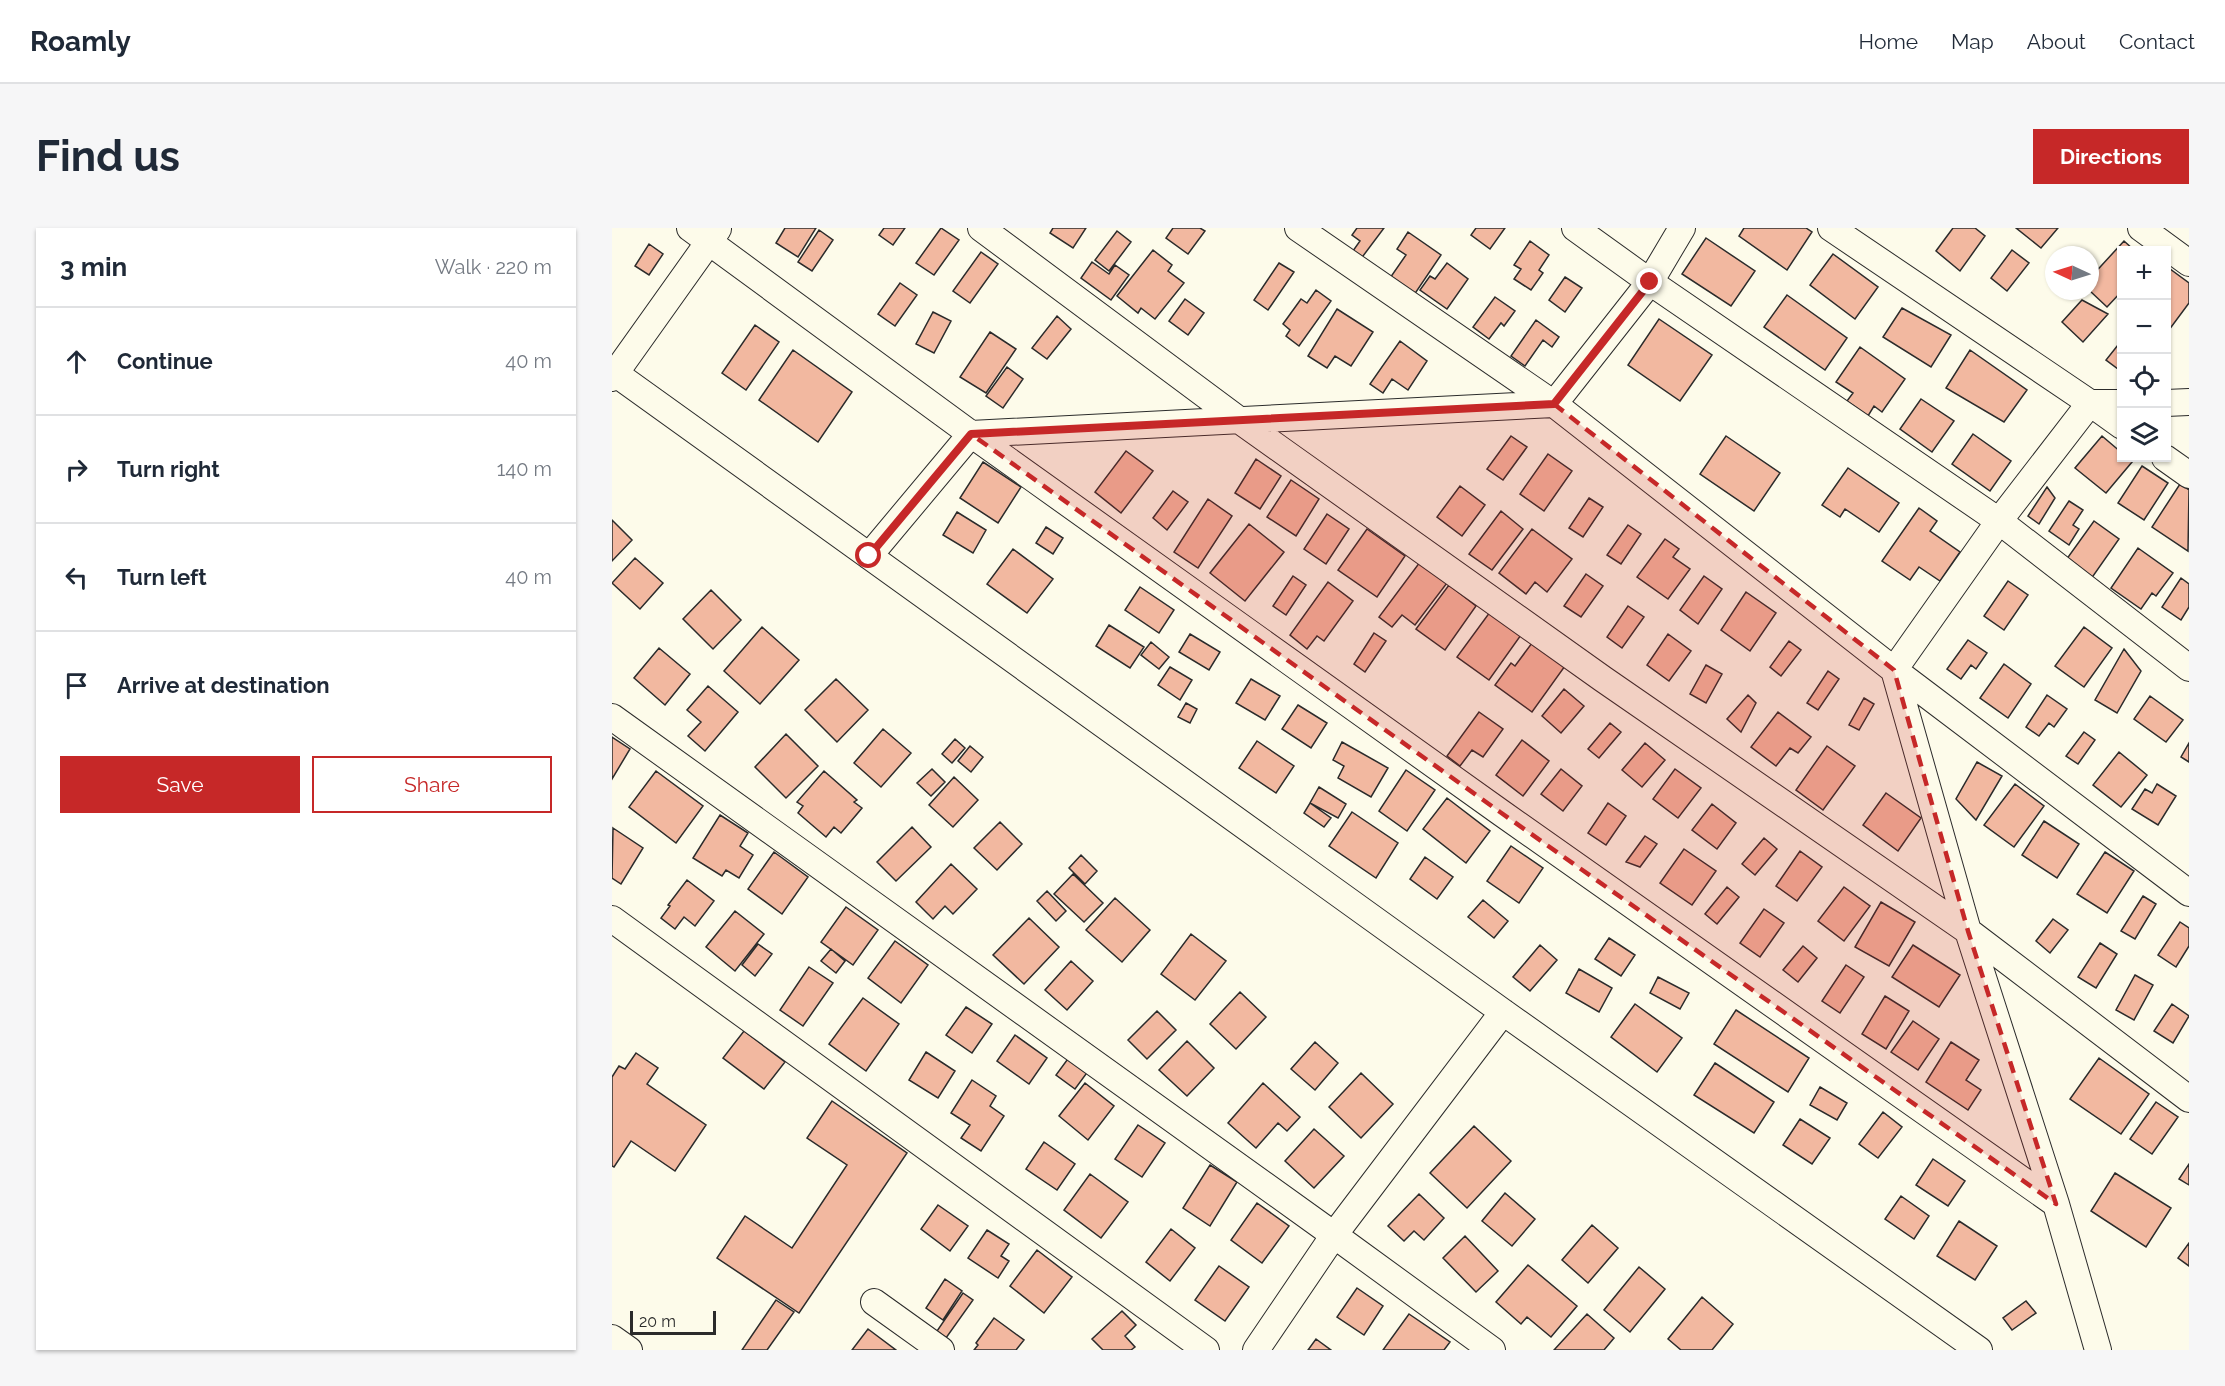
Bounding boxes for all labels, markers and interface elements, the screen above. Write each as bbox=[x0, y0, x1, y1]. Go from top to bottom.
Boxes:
text: Roamly bbox=[30, 25, 131, 58]
text: Home bbox=[1859, 29, 1918, 54]
text: Map bbox=[1951, 29, 1994, 54]
text: About bbox=[2027, 29, 2086, 54]
text: Contact bbox=[2119, 29, 2195, 54]
button: Directions bbox=[2033, 129, 2189, 184]
text: Find us bbox=[36, 132, 180, 181]
north arrow bbox=[2045, 246, 2099, 300]
map controls bbox=[2117, 246, 2171, 462]
button: + bbox=[2117, 246, 2171, 300]
text: 3 min bbox=[60, 252, 127, 282]
text: Walk · 220 m bbox=[435, 255, 552, 279]
route end bbox=[1636, 268, 1662, 294]
button: − bbox=[2117, 300, 2171, 354]
icon: ahead bbox=[60, 345, 93, 378]
text: Continue bbox=[117, 348, 213, 374]
text: 40 m bbox=[505, 349, 552, 373]
button: locate bbox=[2117, 354, 2171, 408]
button: layers bbox=[2117, 408, 2171, 462]
icon: right bbox=[60, 453, 93, 486]
text: Turn right bbox=[117, 456, 220, 482]
text: 140 m bbox=[497, 457, 552, 481]
route start bbox=[855, 542, 881, 568]
icon: left bbox=[60, 561, 93, 594]
text: Turn left bbox=[117, 564, 207, 590]
text: 40 m bbox=[505, 565, 552, 589]
icon: arrive bbox=[60, 669, 93, 702]
text: Arrive at destination bbox=[117, 672, 330, 698]
button: Save bbox=[60, 756, 300, 813]
button: Share bbox=[312, 756, 552, 813]
scale bar bbox=[630, 1308, 716, 1336]
text: 20 m bbox=[639, 1312, 676, 1331]

